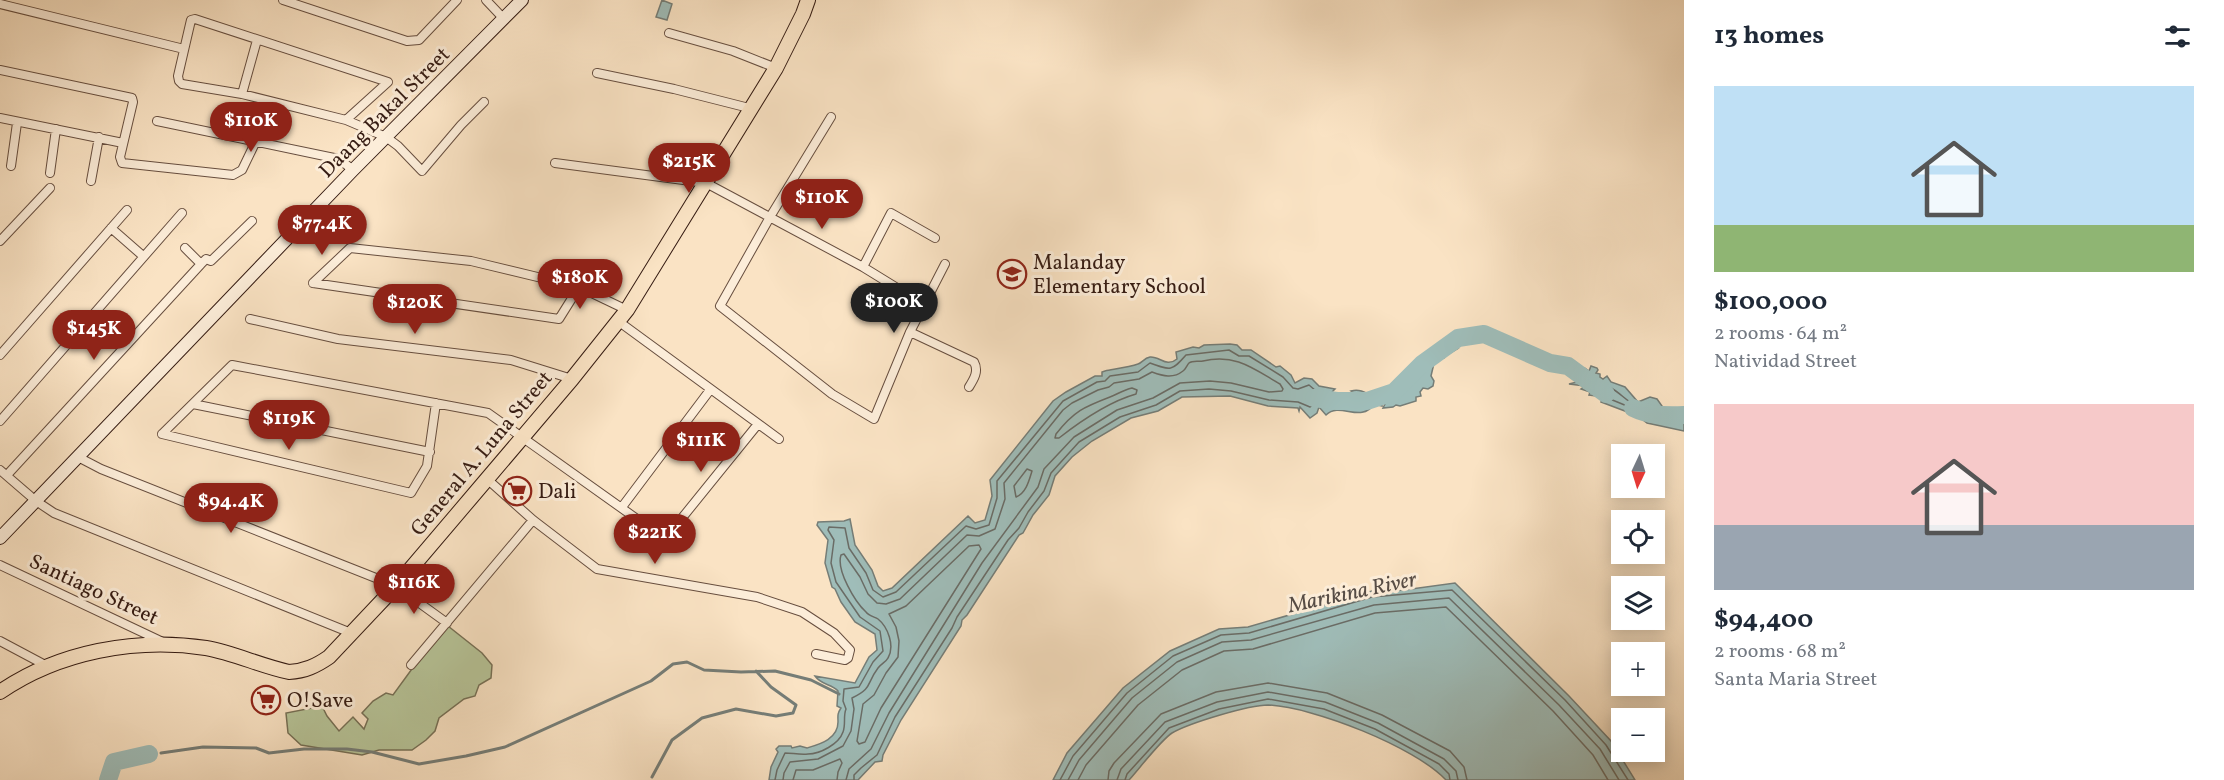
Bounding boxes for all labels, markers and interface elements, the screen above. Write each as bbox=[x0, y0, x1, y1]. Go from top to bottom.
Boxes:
text: 13 homes bbox=[1714, 18, 1824, 54]
icon: filters bbox=[2161, 20, 2194, 53]
street label: Daang Bakal Street bbox=[313, 41, 457, 185]
pin: $110K bbox=[209, 102, 293, 153]
text: $110K bbox=[224, 107, 278, 135]
icon: home bbox=[1900, 125, 2008, 233]
pin: $215K bbox=[647, 143, 731, 194]
text: $215K bbox=[662, 148, 716, 176]
pin: $110K bbox=[780, 179, 864, 230]
text: $110K bbox=[795, 184, 849, 212]
pin: $77.4K bbox=[273, 205, 371, 256]
text: $77.4K bbox=[292, 210, 352, 238]
place label: Malanday Elementary School bbox=[1033, 249, 1206, 302]
school or university icon: Malanday Elementary School bbox=[996, 258, 1028, 290]
pin: $180K bbox=[538, 259, 622, 310]
text: $180K bbox=[552, 264, 608, 292]
pin: $100K bbox=[852, 283, 936, 334]
pin: $120K bbox=[373, 284, 457, 335]
text: $100,000 bbox=[1714, 284, 1827, 320]
text: $100K bbox=[865, 288, 923, 316]
text: $120K bbox=[387, 289, 443, 317]
pin: $145K bbox=[52, 310, 136, 361]
text: $145K bbox=[66, 315, 122, 343]
text: 2 rooms · 64 m² bbox=[1714, 320, 1847, 348]
text: Natividad Street bbox=[1714, 348, 1857, 376]
street label: General A. Luna Street bbox=[404, 365, 560, 543]
pin: $119K bbox=[247, 400, 331, 451]
text: $119K bbox=[263, 405, 315, 433]
pin: $111K bbox=[659, 422, 743, 473]
text: $111K bbox=[676, 427, 726, 455]
icon: home bbox=[1900, 443, 2008, 551]
north arrow bbox=[1611, 444, 1665, 498]
map controls bbox=[1611, 444, 1665, 762]
supermarket icon: Dali bbox=[501, 475, 533, 507]
place label: Dali bbox=[538, 478, 576, 507]
pin: $94.4K bbox=[182, 483, 280, 534]
text: $94.4K bbox=[198, 488, 264, 516]
button: locate bbox=[1611, 510, 1665, 564]
pin: $221K bbox=[613, 514, 697, 565]
text: $221K bbox=[628, 519, 682, 547]
street label: Santiago Street bbox=[24, 548, 163, 633]
pin: $116K bbox=[372, 564, 456, 615]
water label: Marikina River bbox=[1284, 565, 1421, 622]
text: $116K bbox=[388, 569, 440, 597]
button: layers bbox=[1611, 576, 1665, 630]
text: $94,400 bbox=[1714, 602, 1813, 638]
text: 2 rooms · 68 m² bbox=[1714, 638, 1846, 666]
button: + bbox=[1611, 642, 1665, 696]
text: Santa Maria Street bbox=[1714, 666, 1877, 694]
supermarket icon: O!Save bbox=[250, 684, 282, 716]
place label: O!Save bbox=[287, 687, 353, 716]
button: − bbox=[1611, 708, 1665, 762]

